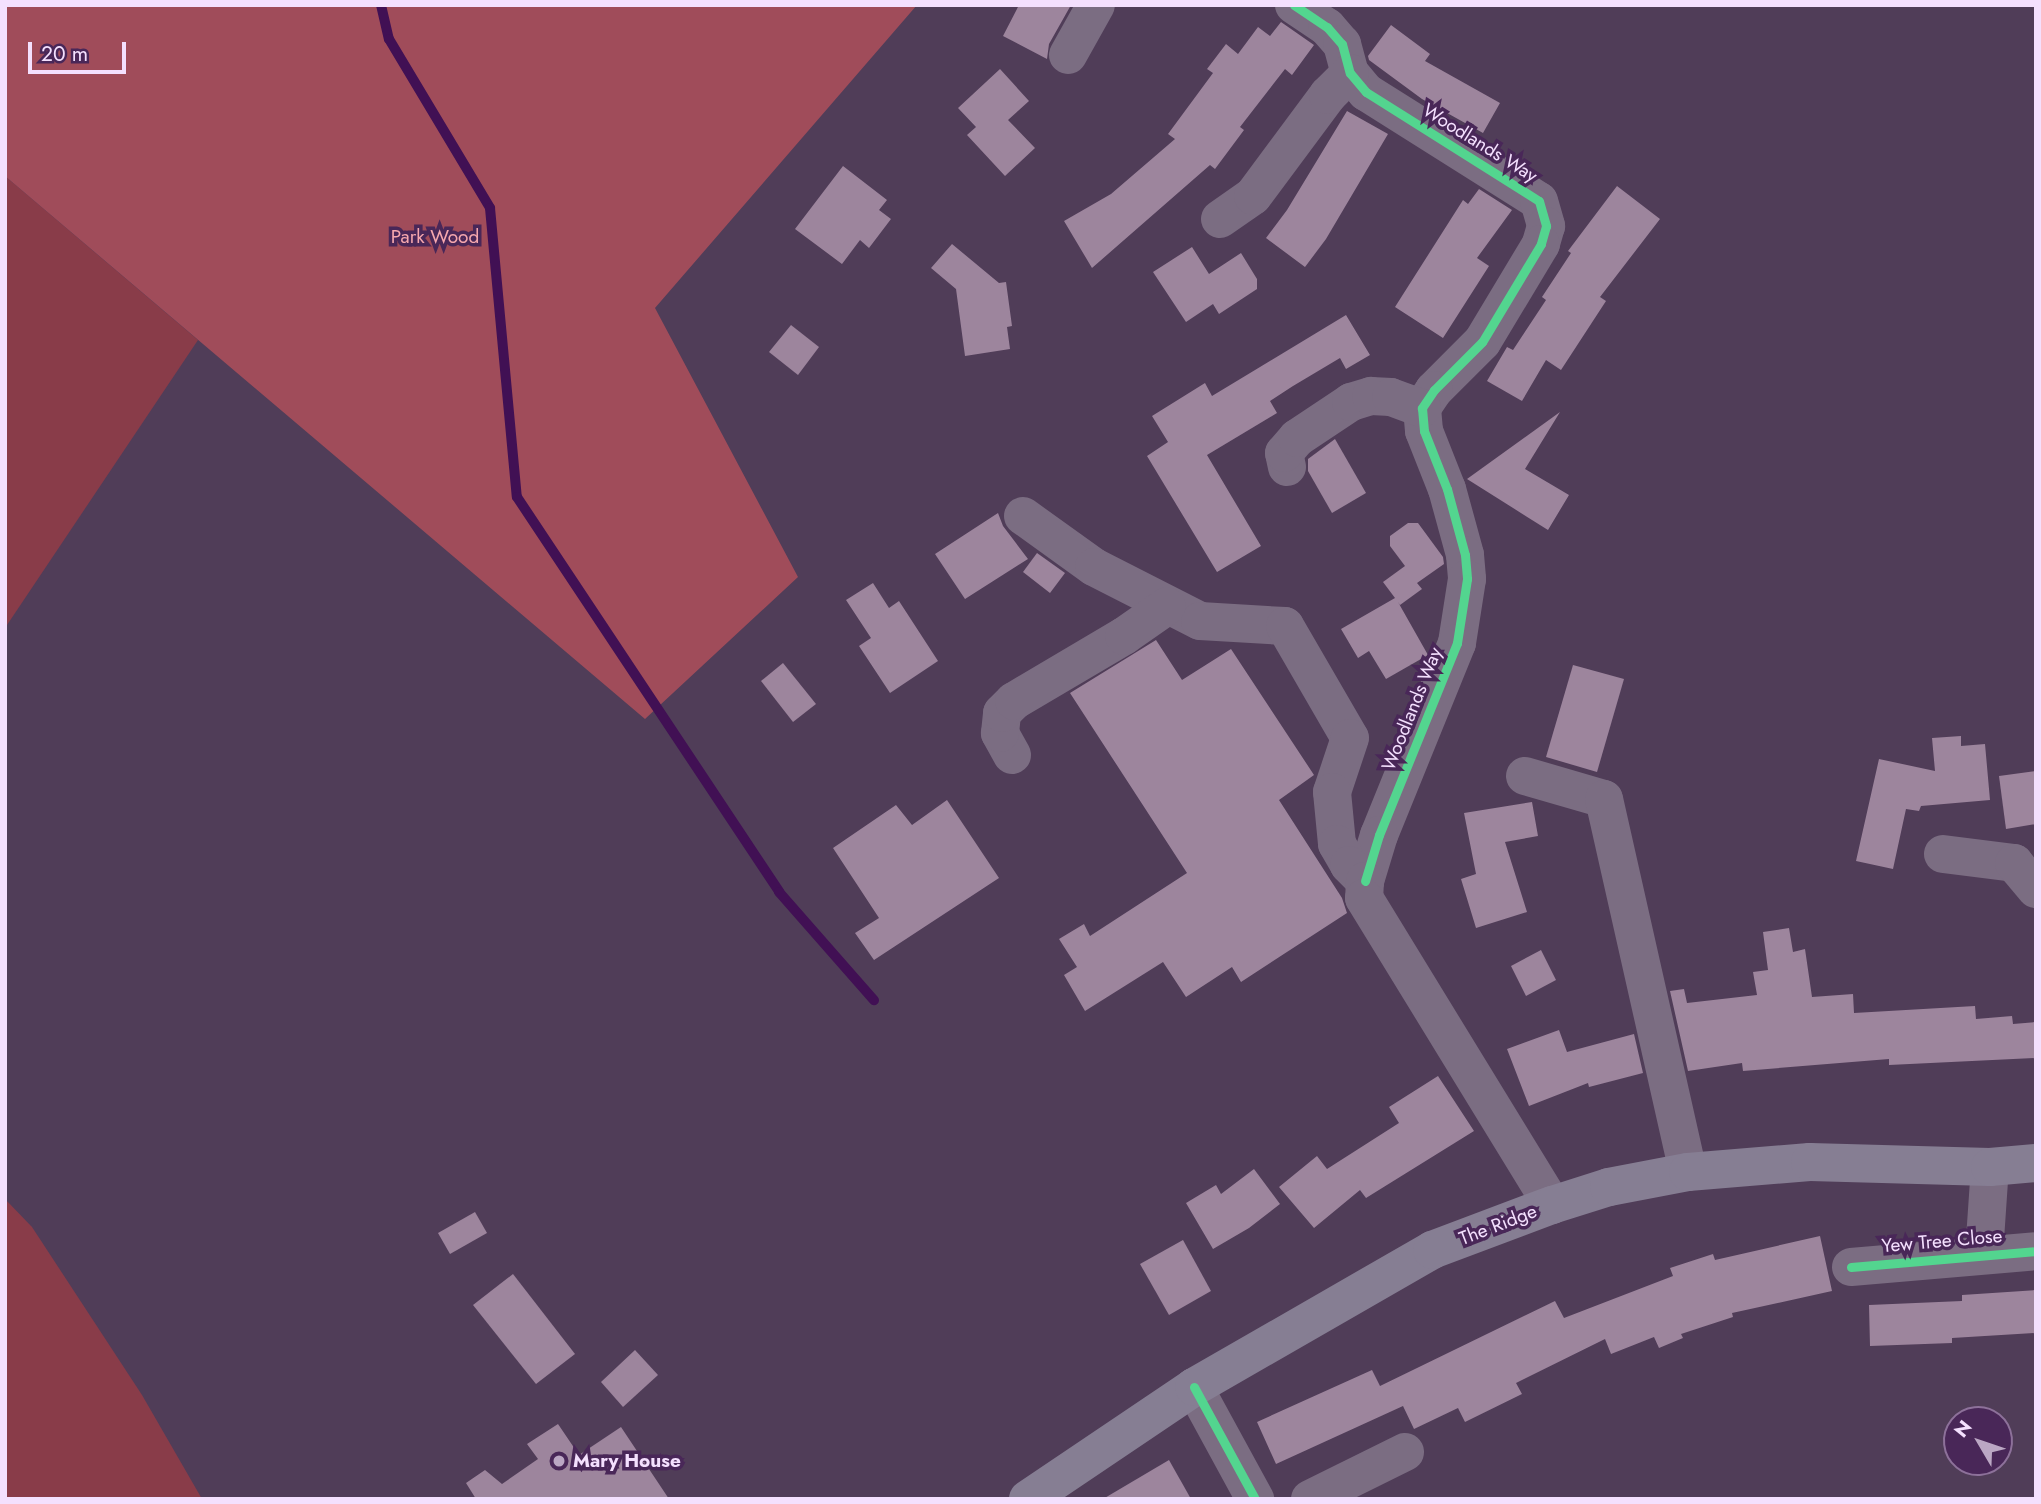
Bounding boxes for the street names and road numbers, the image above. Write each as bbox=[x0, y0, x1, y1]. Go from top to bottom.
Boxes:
street label: Woodlands Way bbox=[1418, 99, 1542, 187]
street label: Woodlands Way bbox=[1377, 644, 1447, 774]
street label: The Ridge bbox=[1456, 1200, 1540, 1250]
street label: Yew Tree Close bbox=[1881, 1224, 2003, 1258]

